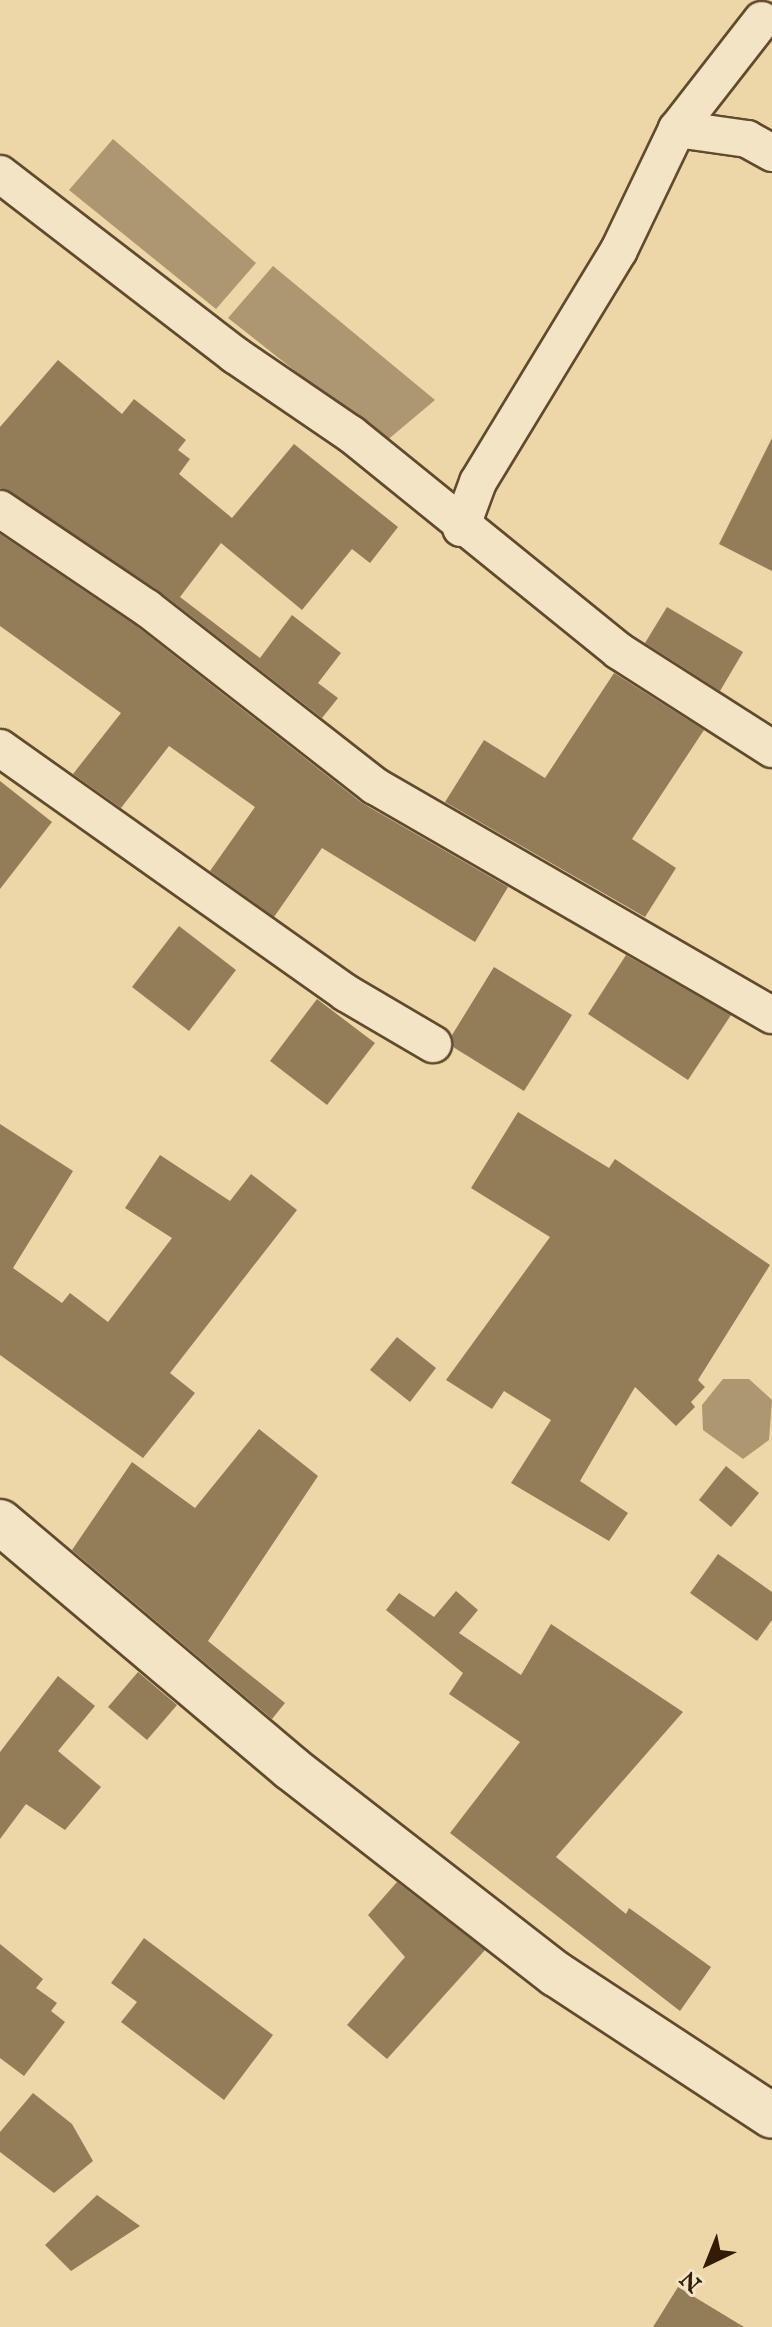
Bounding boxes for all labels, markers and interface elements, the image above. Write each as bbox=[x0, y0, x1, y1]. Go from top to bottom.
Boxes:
north arrow bbox=[668, 2223, 748, 2303]
text: N bbox=[675, 2264, 708, 2297]

